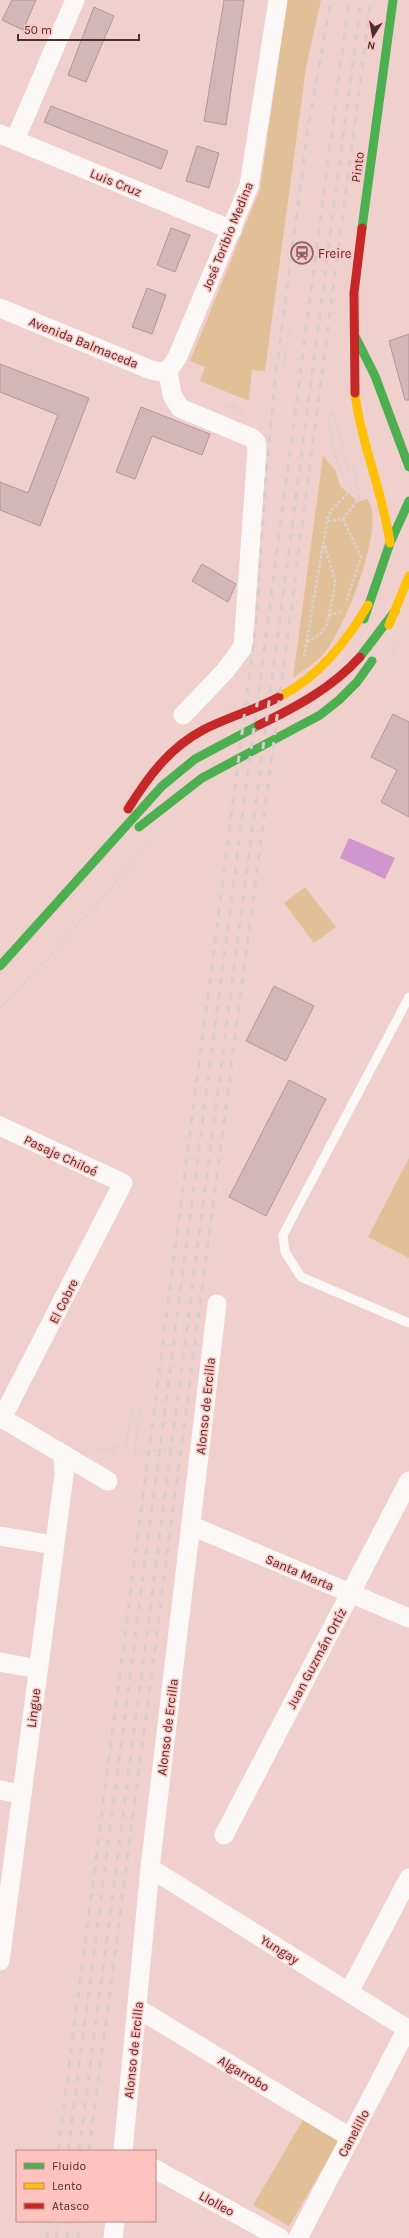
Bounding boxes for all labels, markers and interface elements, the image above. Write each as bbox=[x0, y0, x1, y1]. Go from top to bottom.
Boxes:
scale bar bbox=[18, 16, 139, 42]
north arrow bbox=[353, 16, 393, 56]
text: 50 m bbox=[24, 23, 52, 37]
text: N bbox=[366, 38, 376, 52]
street label: Pinto bbox=[348, 151, 367, 183]
street label: Luis Cruz bbox=[88, 165, 144, 200]
street label: José Toribio Medina bbox=[199, 180, 256, 293]
station icon: Freire bbox=[289, 240, 315, 266]
place label: Freire bbox=[318, 246, 352, 261]
street label: Avenida Balmaceda bbox=[27, 314, 141, 371]
street label: Pasaje Chiloé bbox=[22, 1132, 100, 1179]
street label: El Cobre bbox=[46, 1276, 81, 1326]
street label: Alonso de Ercilla bbox=[193, 1357, 218, 1455]
street label: Santa Marta bbox=[263, 1551, 336, 1594]
street label: Juan Guzmán Ortíz bbox=[284, 1605, 349, 1711]
street label: Alonso de Ercilla bbox=[154, 1678, 181, 1776]
street label: Lingue bbox=[24, 1687, 43, 1729]
street label: Yungay bbox=[258, 1932, 302, 1967]
street label: Alonso de Ercilla bbox=[121, 2001, 146, 2099]
street label: Algarrobo bbox=[215, 2052, 272, 2095]
street label: Canelillo bbox=[335, 2107, 372, 2160]
legend bbox=[16, 2150, 156, 2222]
text: Fluido bbox=[52, 2159, 86, 2173]
text: Lento bbox=[52, 2179, 82, 2193]
street label: Llolleo bbox=[197, 2188, 237, 2219]
text: Atasco bbox=[52, 2199, 89, 2213]

